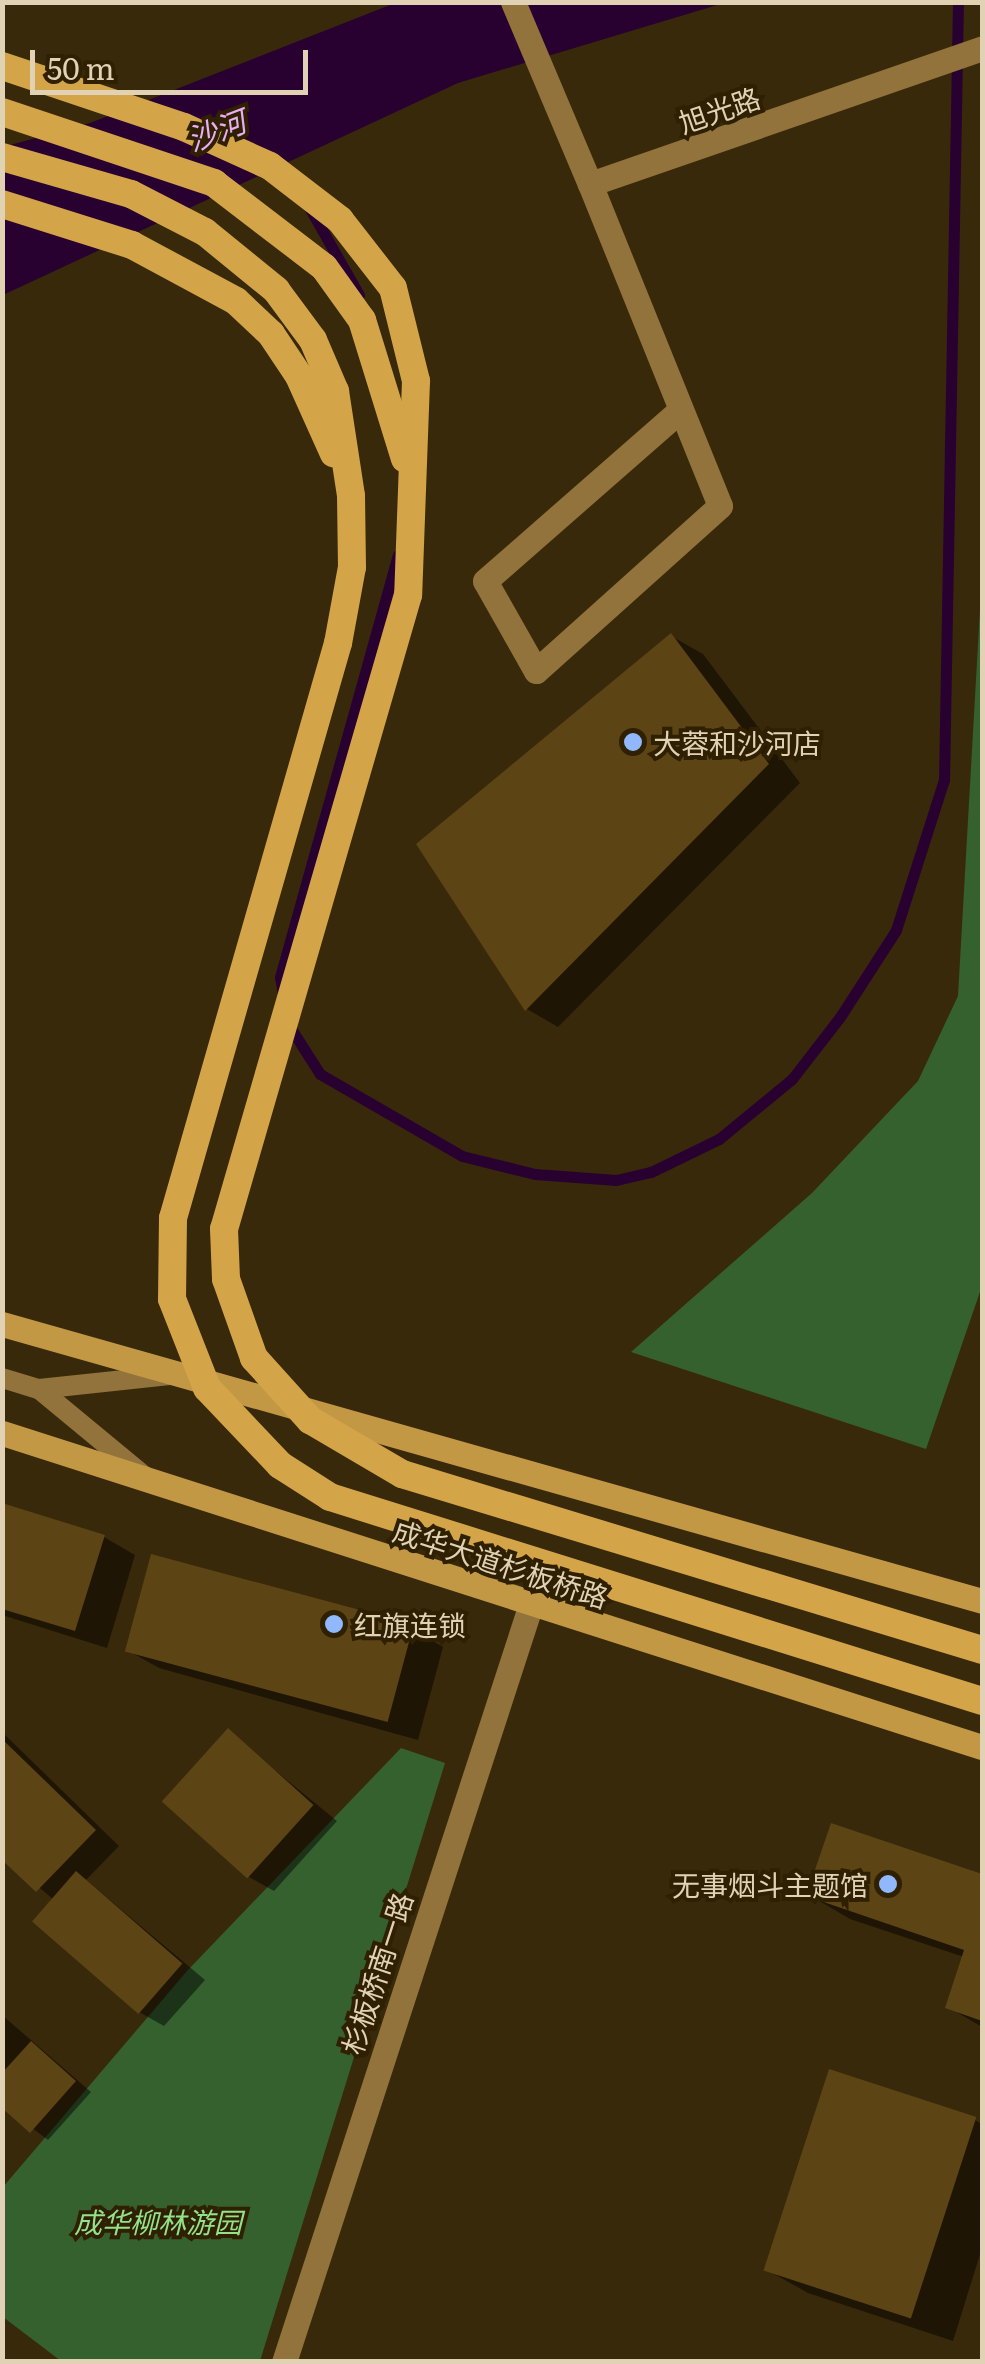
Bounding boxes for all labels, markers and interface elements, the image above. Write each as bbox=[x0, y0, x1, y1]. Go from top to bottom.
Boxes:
scale bar bbox=[35, 30, 312, 92]
text: 50 m bbox=[47, 45, 115, 89]
street label: 旭光路 bbox=[674, 79, 764, 139]
water label: 沙河 bbox=[182, 101, 250, 157]
place label: 大蓉和沙河店 bbox=[653, 725, 821, 759]
marker: 大蓉和沙河店 bbox=[622, 731, 644, 753]
street label: 成华大道杉板桥路 bbox=[389, 1512, 613, 1614]
place label: 红旗连锁 bbox=[354, 1607, 466, 1641]
marker: 红旗连锁 bbox=[323, 1613, 345, 1635]
place label: 无事烟斗主题馆 bbox=[672, 1867, 868, 1901]
marker: 无事烟斗主题馆 bbox=[877, 1873, 899, 1895]
street label: 杉板桥南一路 bbox=[334, 1888, 418, 2058]
park label: 成华柳林游园 bbox=[74, 2204, 242, 2238]

